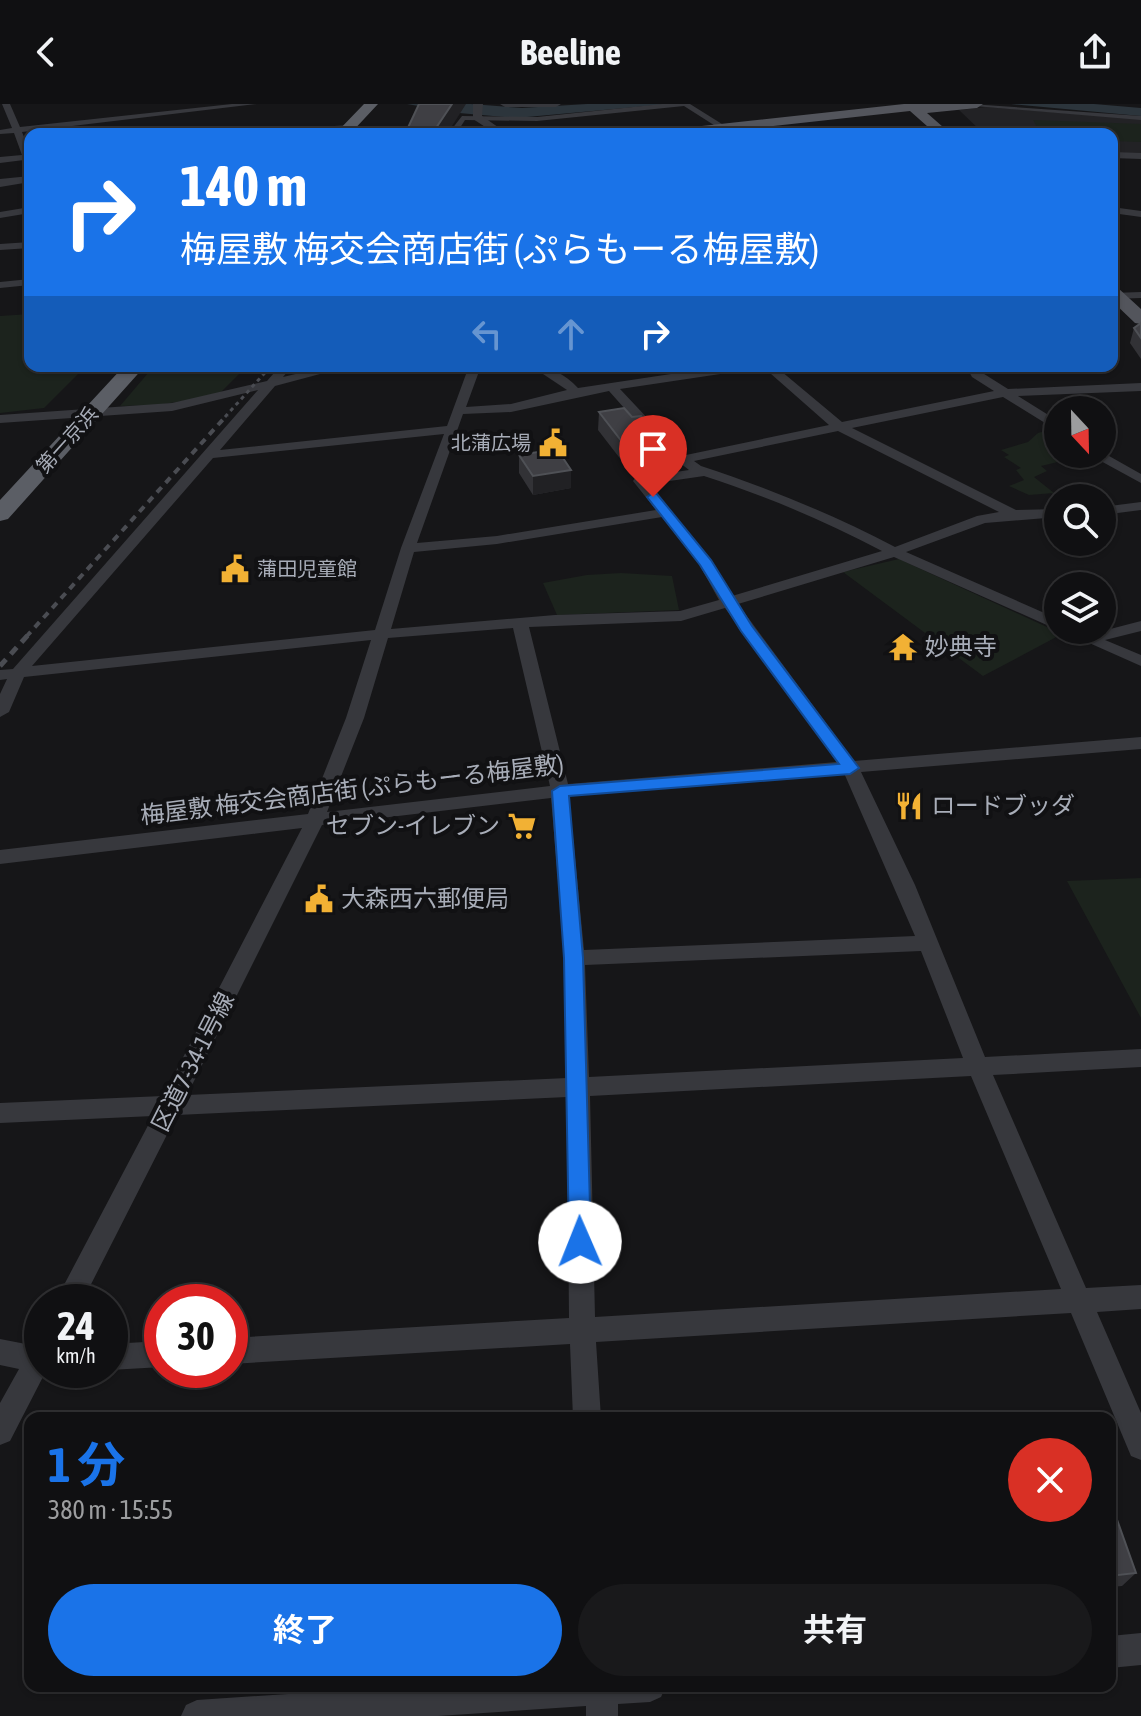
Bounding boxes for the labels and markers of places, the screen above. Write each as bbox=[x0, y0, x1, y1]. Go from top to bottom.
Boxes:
pin bbox=[619, 415, 687, 497]
public building icon: 北蒲広場 bbox=[538, 428, 568, 458]
place label: 北蒲広場 bbox=[451, 431, 531, 454]
public building icon: 蒲田児童館 bbox=[220, 554, 250, 584]
place label: 蒲田児童館 bbox=[257, 557, 357, 580]
temple icon: 妙典寺 bbox=[888, 632, 918, 662]
place label: 妙典寺 bbox=[925, 633, 997, 660]
restaurant icon: ロードブッダ bbox=[894, 791, 924, 821]
place label: ロードブッダ bbox=[931, 792, 1075, 819]
supermarket icon: セブン-イレブン bbox=[507, 811, 537, 841]
place label: セブン-イレブン bbox=[326, 812, 500, 839]
public building icon: 大森西六郵便局 bbox=[304, 884, 334, 914]
place label: 大森西六郵便局 bbox=[341, 885, 509, 912]

